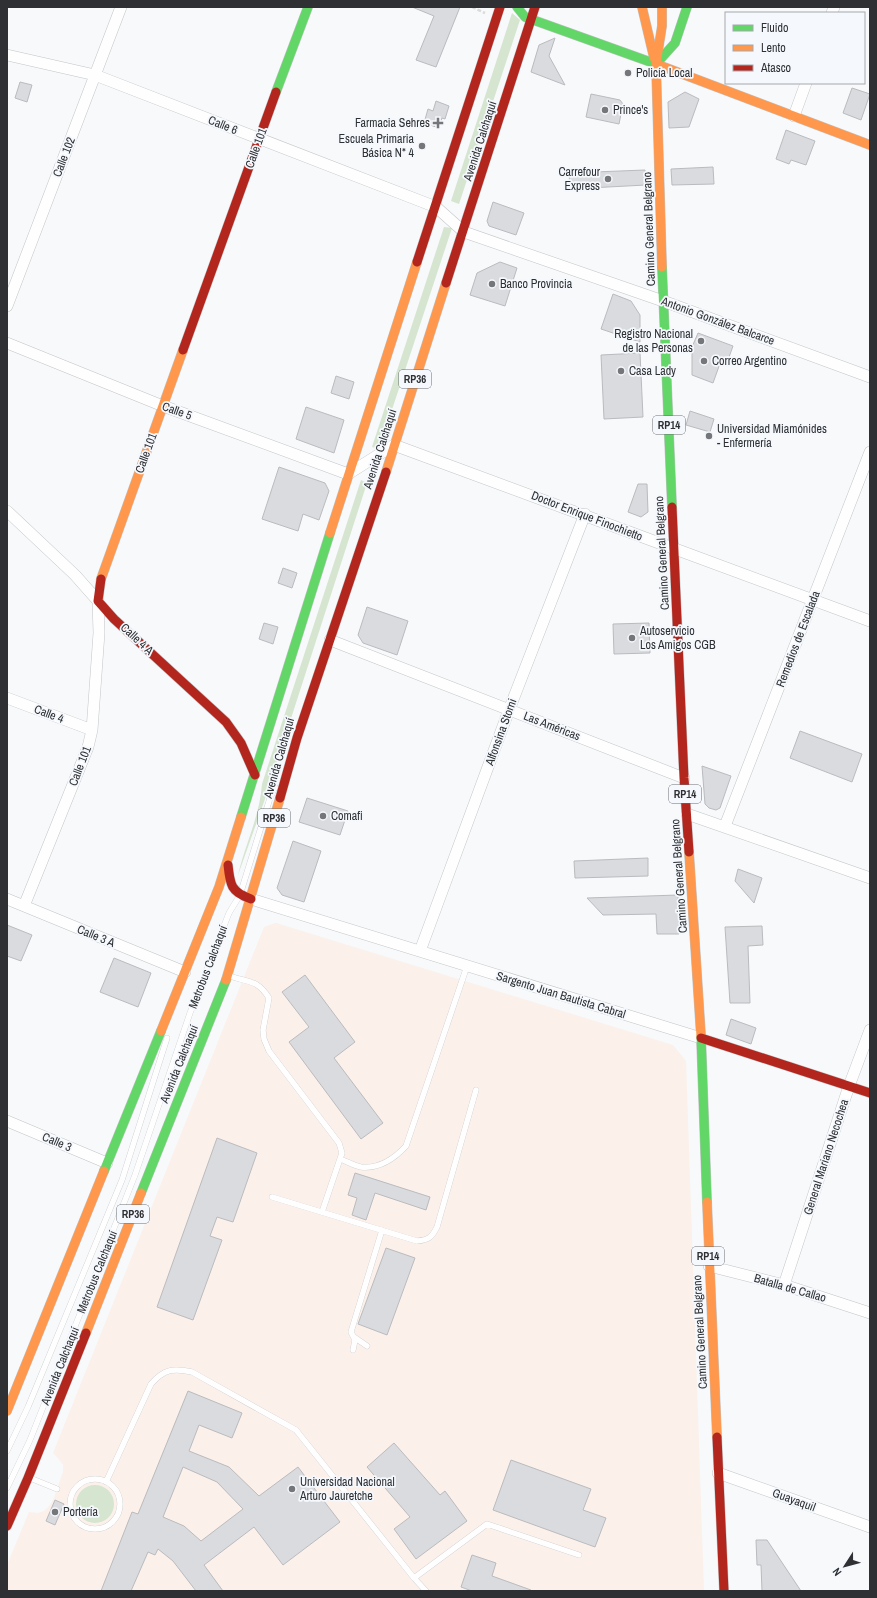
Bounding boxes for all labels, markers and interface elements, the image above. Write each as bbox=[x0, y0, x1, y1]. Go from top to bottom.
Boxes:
legend bbox=[725, 12, 865, 84]
text: Fluido bbox=[761, 20, 788, 36]
text: Lento bbox=[761, 40, 786, 56]
text: Atasco bbox=[760, 60, 791, 76]
place label: Policía Local bbox=[636, 65, 692, 81]
marker: Policía Local bbox=[623, 68, 633, 78]
street label: Avenida Calchaquí bbox=[459, 99, 501, 184]
place label: Prince's bbox=[613, 102, 648, 118]
marker: Prince's bbox=[600, 105, 610, 115]
street label: Calle 6 bbox=[206, 112, 240, 138]
place label: Farmacia Sehres bbox=[355, 115, 430, 131]
marker: Farmacia Sehres bbox=[433, 118, 443, 128]
street label: Calle 101 bbox=[241, 125, 271, 170]
place label: Escuela Primaria Básica N* 4 bbox=[339, 131, 415, 161]
street label: Calle 102 bbox=[49, 135, 79, 179]
marker: Escuela Primaria Básica N* 4 bbox=[417, 141, 427, 151]
place label: Carrefour Express bbox=[558, 164, 601, 194]
street label: Camino General Belgrano bbox=[639, 172, 659, 286]
marker: Carrefour Express bbox=[603, 174, 613, 184]
place label: Banco Provincia bbox=[500, 276, 573, 292]
marker: Banco Provincia bbox=[487, 279, 497, 289]
street label: Antonio González Balcarce bbox=[658, 293, 777, 349]
place label: Registro Nacional de las Personas bbox=[614, 326, 693, 356]
marker: Registro Nacional de las Personas bbox=[696, 336, 706, 346]
place label: Correo Argentino bbox=[712, 353, 787, 369]
marker: Correo Argentino bbox=[699, 356, 709, 366]
place label: Casa Lady bbox=[629, 363, 676, 379]
marker: Casa Lady bbox=[616, 366, 626, 376]
road number: RP36 bbox=[399, 370, 431, 388]
street label: Calle 5 bbox=[160, 398, 195, 424]
street label: Avenida Calchaquí bbox=[359, 407, 401, 492]
road number: RP14 bbox=[653, 416, 685, 434]
place label: Universidad Miamónides - Enfermería bbox=[717, 421, 827, 451]
street label: Calle 101 bbox=[131, 430, 161, 475]
marker: Universidad Miamónides - Enfermería bbox=[704, 431, 714, 441]
street label: Doctor Enrique Finochietto bbox=[529, 487, 645, 545]
street label: Camino General Belgrano bbox=[651, 495, 673, 611]
street label: Remedios de Escalada bbox=[772, 588, 824, 689]
street label: Calle 4 A bbox=[117, 620, 157, 659]
place label: Autoservicio Los Amigos CGB bbox=[639, 623, 716, 653]
marker: Autoservicio Los Amigos CGB bbox=[627, 633, 637, 643]
street label: Alfonsina Storni bbox=[481, 696, 520, 769]
street label: Calle 4 bbox=[32, 701, 67, 727]
street label: Las Américas bbox=[521, 708, 583, 744]
street label: Avenida Calchaquí bbox=[260, 716, 298, 801]
street label: Calle 101 bbox=[65, 743, 95, 788]
road number: RP14 bbox=[669, 785, 701, 803]
place label: Comafi bbox=[331, 808, 363, 824]
road number: RP36 bbox=[258, 809, 290, 827]
marker: Comafi bbox=[318, 811, 328, 821]
street label: Camino General Belgrano bbox=[667, 818, 691, 934]
street label: Calle 3 A bbox=[75, 921, 118, 951]
street label: Metrobus Calchaquí bbox=[185, 923, 231, 1011]
street label: Sargento Juan Bautista Cabral bbox=[494, 968, 628, 1022]
street label: Avenida Calchaquí bbox=[156, 1022, 202, 1106]
street label: General Mariano Necochea bbox=[800, 1097, 852, 1217]
street label: Calle 3 bbox=[40, 1129, 74, 1155]
road number: RP36 bbox=[117, 1205, 149, 1223]
street label: Metrobus Calchaquí bbox=[73, 1228, 121, 1316]
road number: RP14 bbox=[692, 1247, 724, 1265]
street label: Batalla de Callao bbox=[752, 1270, 828, 1306]
street label: Camino General Belgrano bbox=[689, 1274, 711, 1390]
street label: Avenida Calchaquí bbox=[37, 1324, 83, 1408]
place label: Universidad Nacional Arturo Jauretche bbox=[299, 1474, 395, 1504]
marker: Universidad Nacional Arturo Jauretche bbox=[287, 1484, 297, 1494]
street label: Guayaquil bbox=[770, 1485, 818, 1515]
place label: Portería bbox=[63, 1504, 99, 1520]
marker: Portería bbox=[50, 1507, 60, 1517]
north arrow bbox=[825, 1546, 865, 1586]
text: N bbox=[829, 1565, 844, 1579]

